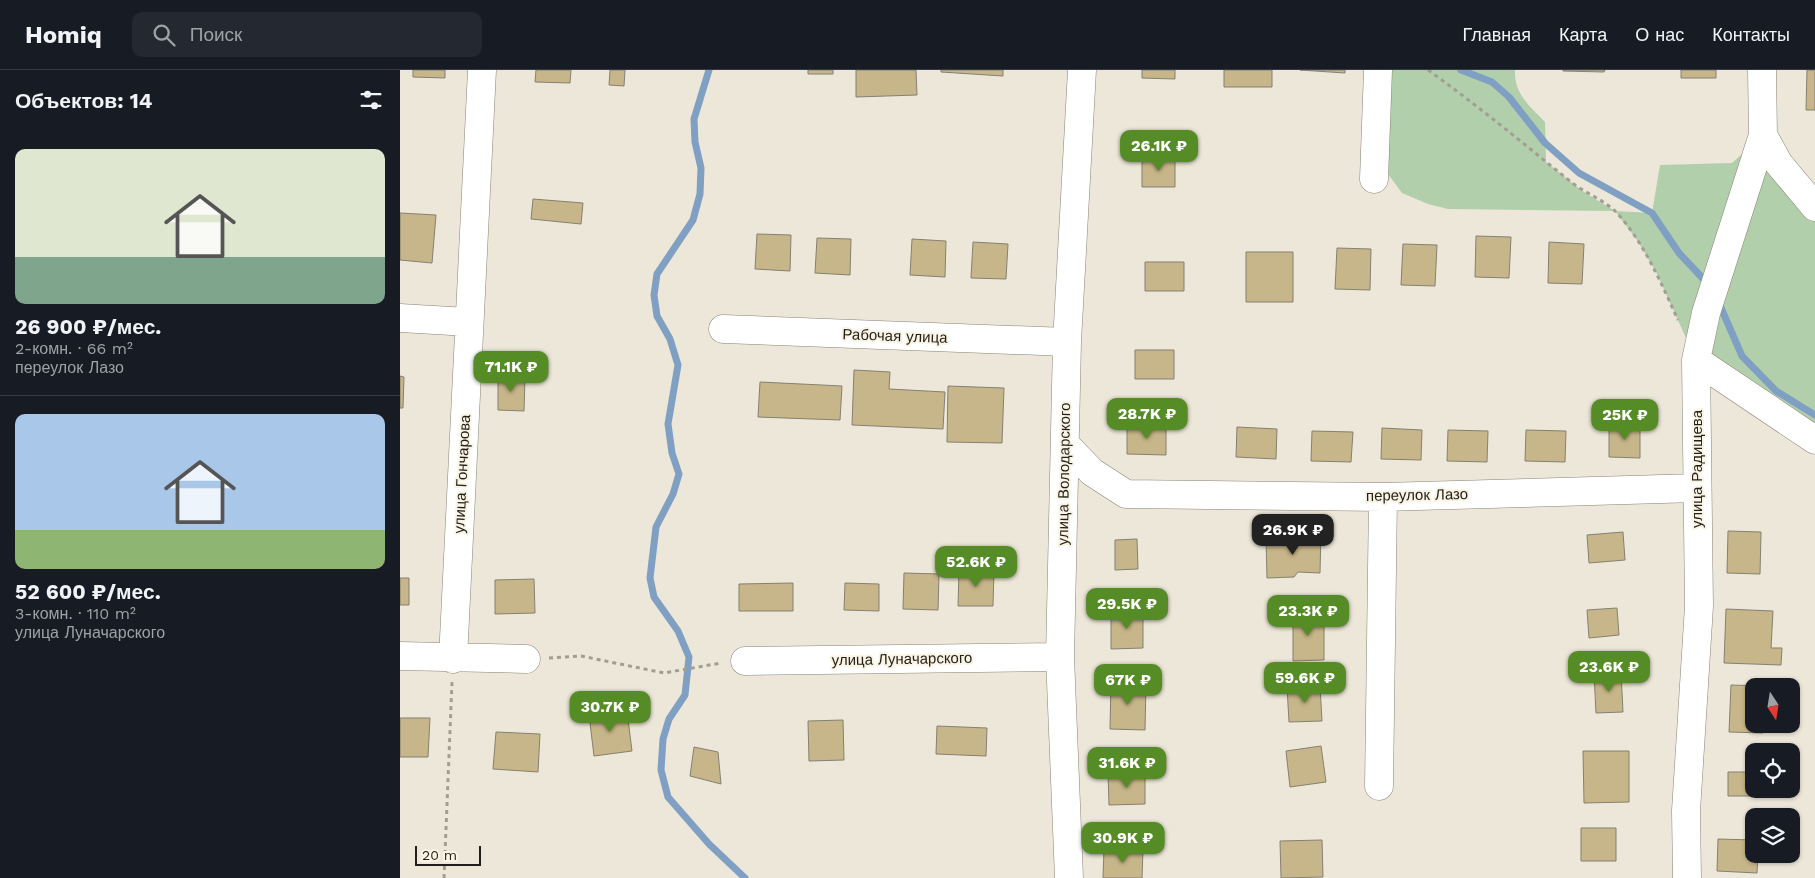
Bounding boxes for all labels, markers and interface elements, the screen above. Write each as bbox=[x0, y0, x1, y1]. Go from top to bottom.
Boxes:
search box bbox=[132, 12, 482, 57]
text: Homiq bbox=[25, 21, 102, 49]
icon: search bbox=[150, 21, 178, 49]
text: Поиск bbox=[190, 23, 242, 46]
text: Главная bbox=[1462, 24, 1531, 45]
text: Карта bbox=[1559, 24, 1607, 45]
text: О нас bbox=[1635, 24, 1684, 45]
text: Контакты bbox=[1712, 24, 1790, 45]
icon: filters bbox=[357, 86, 385, 114]
text: Объектов: 14 bbox=[15, 88, 152, 113]
pin: 26.1K ₽ bbox=[1113, 129, 1205, 172]
text: 26.1K ₽ bbox=[1131, 136, 1187, 155]
icon: home bbox=[155, 181, 245, 271]
text: 26 900 ₽/мес. bbox=[15, 314, 161, 339]
street label: Рабочая улица bbox=[842, 325, 948, 347]
text: 2-комн. · 66 m² bbox=[15, 339, 133, 358]
pin: 71.1K ₽ bbox=[465, 350, 557, 393]
text: 71.1K ₽ bbox=[484, 357, 538, 376]
text: переулок Лазо bbox=[15, 358, 124, 377]
pin: 28.7K ₽ bbox=[1101, 398, 1193, 440]
pin: 25K ₽ bbox=[1590, 398, 1660, 441]
street label: улица Володарского bbox=[1054, 402, 1074, 546]
text: 28.7K ₽ bbox=[1118, 404, 1176, 423]
text: 25K ₽ bbox=[1602, 405, 1648, 424]
street label: улица Радищева bbox=[1688, 409, 1706, 528]
street label: улица Гончарова bbox=[450, 413, 474, 534]
icon: home bbox=[155, 447, 245, 537]
street label: переулок Лазо bbox=[1366, 485, 1468, 505]
pin: 26.9K ₽ bbox=[1247, 514, 1339, 556]
text: 26.9K ₽ bbox=[1263, 520, 1323, 539]
pin: 52.6K ₽ bbox=[930, 546, 1022, 588]
text: 52.6K ₽ bbox=[946, 552, 1006, 571]
text: 52 600 ₽/мес. bbox=[15, 579, 161, 604]
pin: 29.5K ₽ bbox=[1081, 588, 1173, 630]
text: 29.5K ₽ bbox=[1097, 594, 1157, 613]
pin: 23.3K ₽ bbox=[1262, 594, 1354, 637]
text: 23.3K ₽ bbox=[1278, 601, 1338, 620]
text: 3-комн. · 110 m² bbox=[15, 604, 136, 623]
text: улица Луначарского bbox=[15, 623, 165, 642]
street label: улица Луначарского bbox=[831, 649, 973, 669]
pin: 23.6K ₽ bbox=[1563, 650, 1655, 693]
text: 23.6K ₽ bbox=[1579, 657, 1639, 676]
pin: 59.6K ₽ bbox=[1259, 662, 1351, 704]
pin: 67K ₽ bbox=[1093, 664, 1163, 706]
text: 59.6K ₽ bbox=[1275, 668, 1335, 687]
text: 67K ₽ bbox=[1105, 670, 1151, 689]
north arrow bbox=[1745, 678, 1800, 732]
map controls bbox=[1745, 678, 1800, 863]
pin: 30.7K ₽ bbox=[564, 690, 656, 733]
text: 30.7K ₽ bbox=[581, 697, 639, 716]
button: locate bbox=[1745, 743, 1800, 798]
pin: 31.6K ₽ bbox=[1081, 746, 1173, 789]
text: 31.6K ₽ bbox=[1098, 753, 1156, 772]
button: layers bbox=[1745, 808, 1800, 863]
pin: 30.9K ₽ bbox=[1077, 822, 1169, 864]
text: 30.9K ₽ bbox=[1093, 828, 1153, 847]
scale bar bbox=[415, 843, 481, 866]
text: 20 m bbox=[422, 847, 457, 863]

